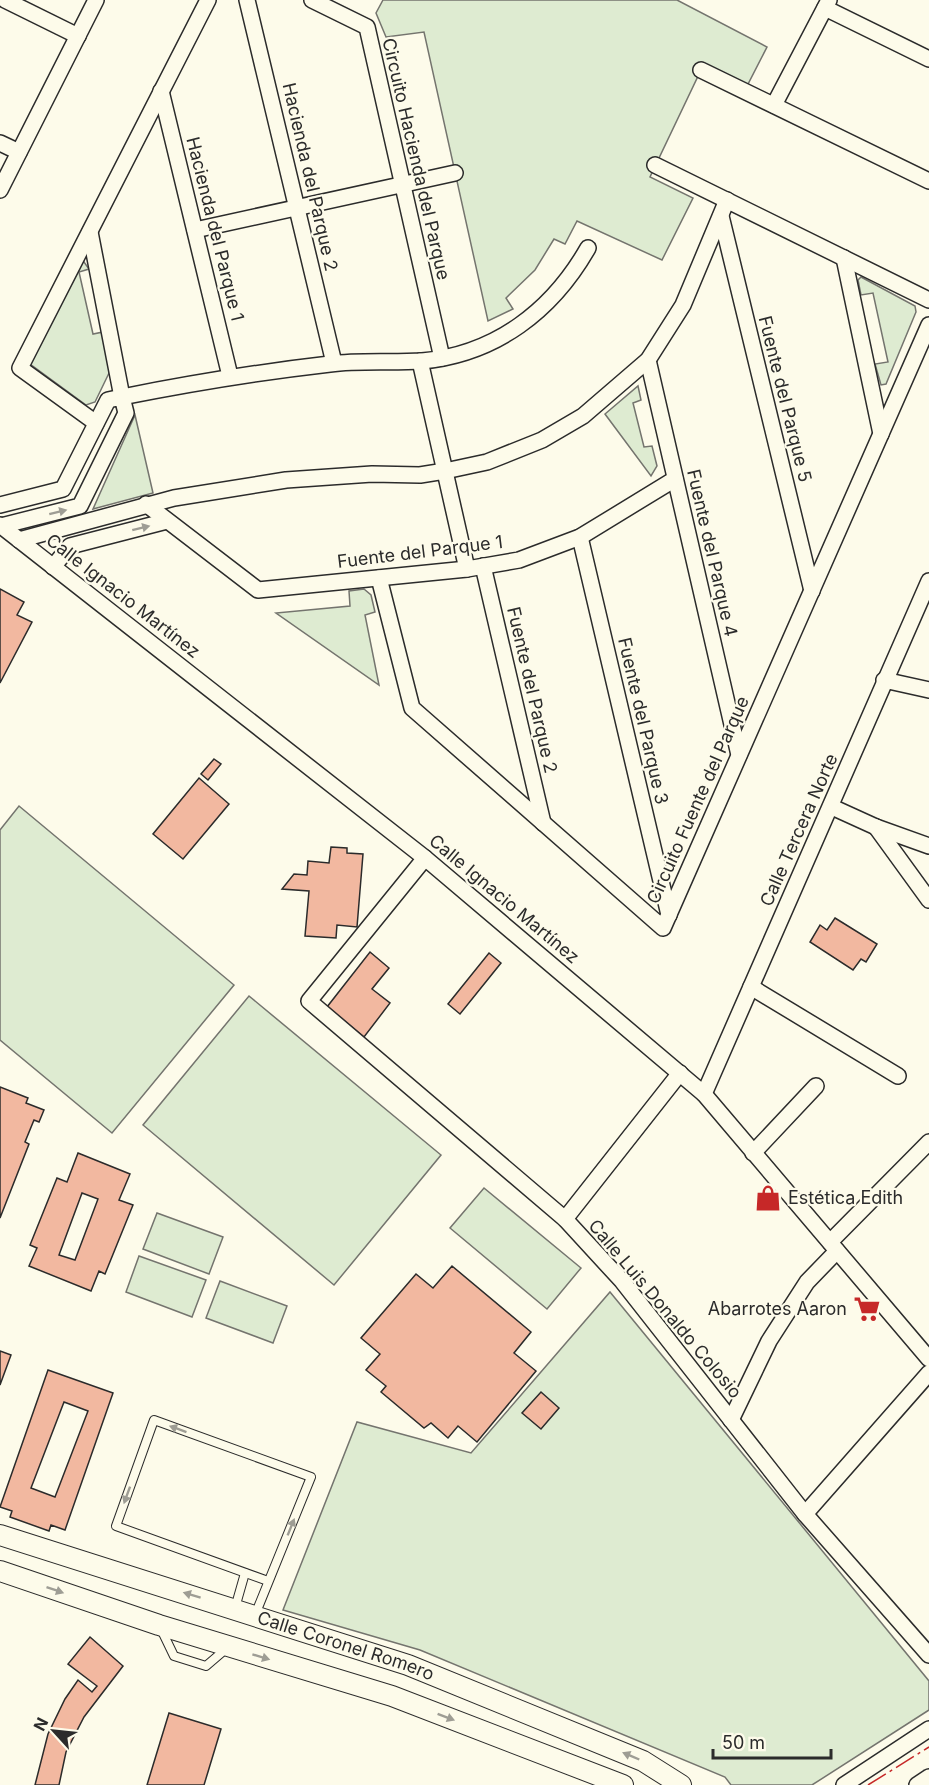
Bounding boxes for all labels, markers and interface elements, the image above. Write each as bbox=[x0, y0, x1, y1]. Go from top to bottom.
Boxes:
street label: Circuito Hacienda del Parque bbox=[378, 36, 455, 282]
street label: Hacienda del Parque 2 bbox=[279, 81, 342, 273]
street label: Hacienda del Parque 1 bbox=[182, 135, 249, 323]
street label: Fuente del Parque 5 bbox=[755, 314, 816, 484]
street label: Fuente del Parque 4 bbox=[683, 467, 742, 639]
one-way arrow bbox=[48, 506, 67, 516]
one-way arrow bbox=[132, 522, 150, 532]
street label: Calle Ignacio Martínez bbox=[42, 529, 204, 662]
street label: Fuente del Parque 1 bbox=[336, 531, 504, 572]
street label: Fuente del Parque 2 bbox=[503, 605, 562, 775]
street label: Fuente del Parque 3 bbox=[614, 635, 673, 806]
street label: Circuito Fuente del Parque bbox=[642, 693, 753, 907]
street label: Calle Tercera Norte bbox=[755, 750, 842, 909]
street label: Calle Ignacio Martínez bbox=[425, 830, 584, 967]
shop icon: Estética Edith bbox=[753, 1183, 783, 1213]
place label: Estética Edith bbox=[788, 1187, 903, 1208]
street label: Calle Luis Donaldo Colosio bbox=[584, 1215, 746, 1402]
supermarket icon: Abarrotes Aaron bbox=[852, 1294, 882, 1324]
place label: Abarrotes Aaron bbox=[708, 1298, 847, 1319]
one-way arrow bbox=[169, 1424, 187, 1433]
one-way arrow bbox=[122, 1486, 132, 1504]
one-way arrow bbox=[287, 1518, 296, 1536]
one-way arrow bbox=[46, 1586, 64, 1595]
one-way arrow bbox=[183, 1590, 201, 1599]
street label: Calle Coronel Romero bbox=[255, 1607, 437, 1685]
one-way arrow bbox=[252, 1653, 270, 1662]
north arrow bbox=[24, 1701, 84, 1761]
one-way arrow bbox=[437, 1713, 455, 1722]
text: N bbox=[29, 1714, 52, 1734]
scale bar bbox=[713, 1722, 832, 1760]
text: 50 m bbox=[722, 1732, 765, 1753]
one-way arrow bbox=[622, 1751, 640, 1760]

